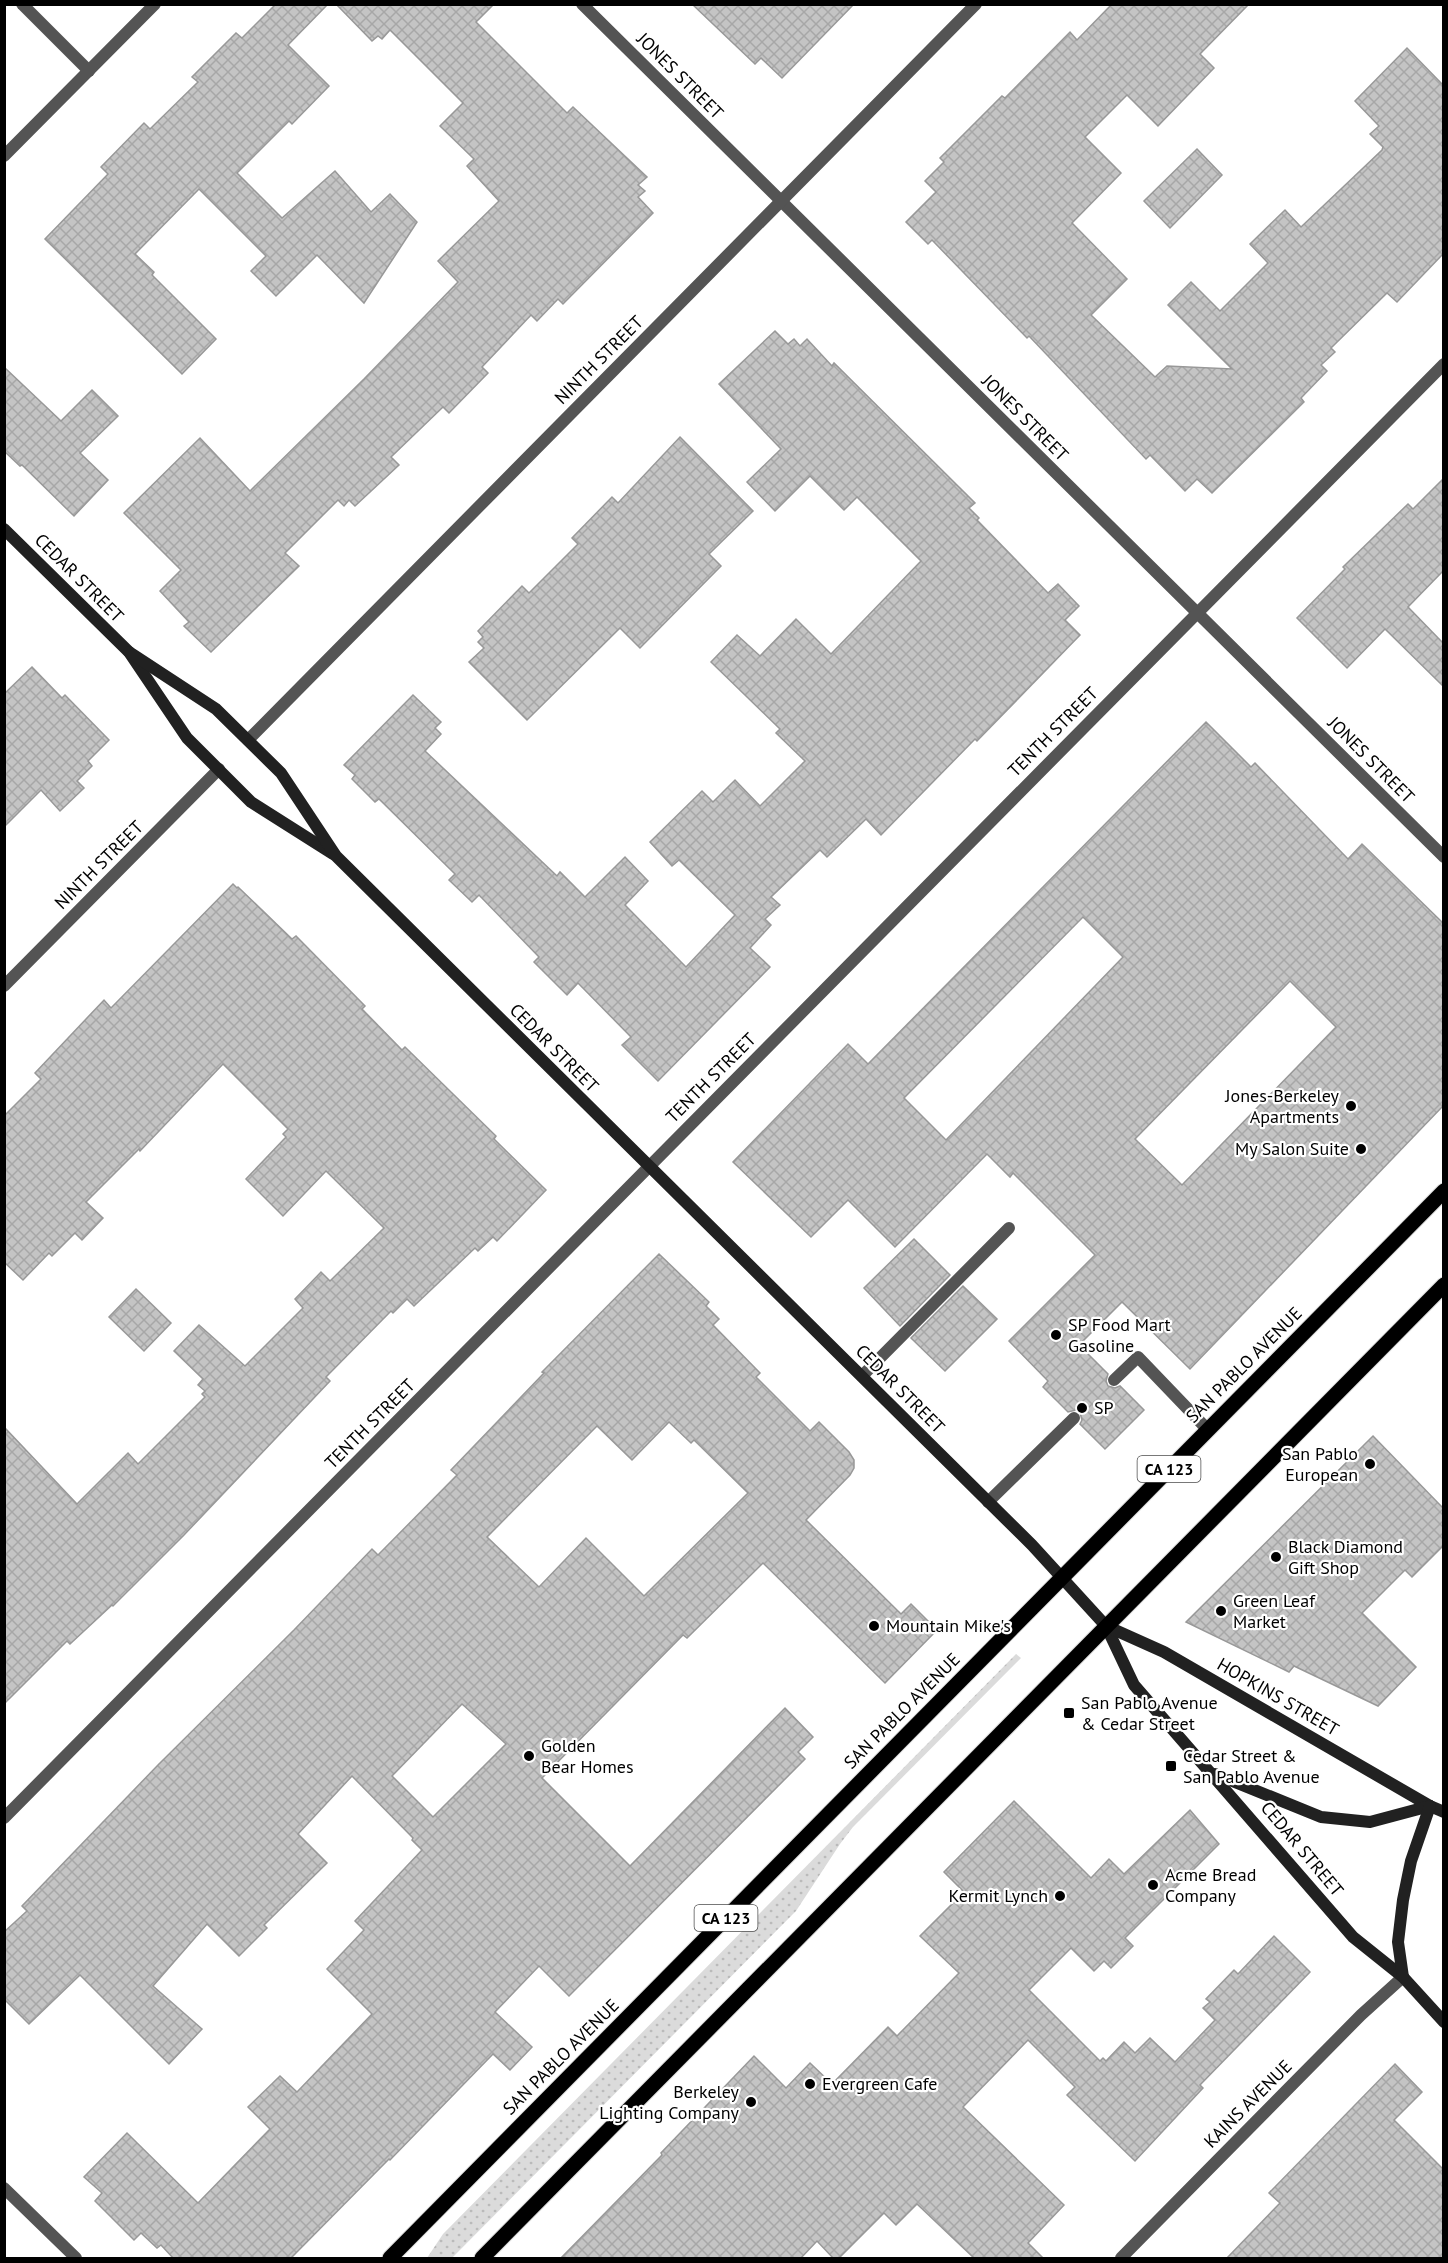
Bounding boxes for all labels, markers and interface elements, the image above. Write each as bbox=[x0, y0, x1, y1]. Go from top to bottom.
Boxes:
street label: JONES STREET bbox=[631, 27, 729, 124]
street label: NINTH STREET bbox=[550, 311, 648, 409]
street label: JONES STREET bbox=[976, 369, 1074, 466]
street label: CEDAR STREET bbox=[30, 528, 129, 627]
street label: TENTH STREET bbox=[1003, 682, 1103, 782]
street label: JONES STREET bbox=[1322, 711, 1420, 808]
street label: NINTH STREET bbox=[50, 816, 148, 914]
street label: CEDAR STREET bbox=[505, 998, 604, 1097]
street label: TENTH STREET bbox=[661, 1028, 761, 1128]
place label: Jones-Berkeley Apartments bbox=[1224, 1084, 1340, 1128]
marker: Jones-Berkeley Apartments bbox=[1344, 1099, 1358, 1113]
place label: My Salon Suite bbox=[1235, 1137, 1349, 1160]
marker: My Salon Suite bbox=[1354, 1142, 1368, 1156]
street label: SAN PABLO AVENUE bbox=[1181, 1302, 1306, 1427]
place label: SP Food Mart Gasoline bbox=[1068, 1313, 1171, 1357]
marker: SP Food Mart Gasoline bbox=[1049, 1328, 1063, 1342]
street label: CEDAR STREET bbox=[851, 1339, 950, 1438]
street label: TENTH STREET bbox=[320, 1374, 420, 1474]
place label: SP bbox=[1094, 1396, 1114, 1419]
marker: SP bbox=[1075, 1401, 1089, 1415]
place label: San Pablo European bbox=[1282, 1442, 1358, 1486]
road number: CA 123 bbox=[1138, 1456, 1200, 1482]
marker: San Pablo European bbox=[1363, 1457, 1377, 1471]
place label: Black Diamond Gift Shop bbox=[1288, 1535, 1403, 1579]
marker: Black Diamond Gift Shop bbox=[1269, 1550, 1283, 1564]
place label: Green Leaf Market bbox=[1233, 1589, 1316, 1633]
marker: Green Leaf Market bbox=[1214, 1604, 1228, 1618]
place label: Mountain Mike's bbox=[886, 1614, 1011, 1637]
marker: Mountain Mike's bbox=[867, 1619, 881, 1633]
street label: SAN PABLO AVENUE bbox=[839, 1648, 964, 1773]
street label: HOPKINS STREET bbox=[1213, 1652, 1343, 1741]
place label: San Pablo Avenue & Cedar Street bbox=[1081, 1691, 1218, 1735]
marker: San Pablo Avenue & Cedar Street bbox=[1062, 1706, 1076, 1720]
place label: Golden Bear Homes bbox=[541, 1734, 634, 1778]
place label: Cedar Street & San Pablo Avenue bbox=[1183, 1744, 1320, 1788]
marker: Golden Bear Homes bbox=[522, 1749, 536, 1763]
marker: Cedar Street & San Pablo Avenue bbox=[1164, 1759, 1178, 1773]
street label: CEDAR STREET bbox=[1256, 1797, 1349, 1901]
place label: Acme Bread Company bbox=[1165, 1863, 1256, 1907]
marker: Acme Bread Company bbox=[1146, 1878, 1160, 1892]
place label: Kermit Lynch bbox=[949, 1884, 1048, 1907]
marker: Kermit Lynch bbox=[1053, 1889, 1067, 1903]
road number: CA 123 bbox=[694, 1905, 758, 1931]
street label: SAN PABLO AVENUE bbox=[498, 1994, 623, 2119]
street label: KAINS AVENUE bbox=[1199, 2055, 1297, 2153]
place label: Evergreen Cafe bbox=[822, 2072, 938, 2095]
marker: Evergreen Cafe bbox=[803, 2077, 817, 2091]
place label: Berkeley Lighting Company bbox=[599, 2080, 740, 2124]
marker: Berkeley Lighting Company bbox=[744, 2095, 758, 2109]

